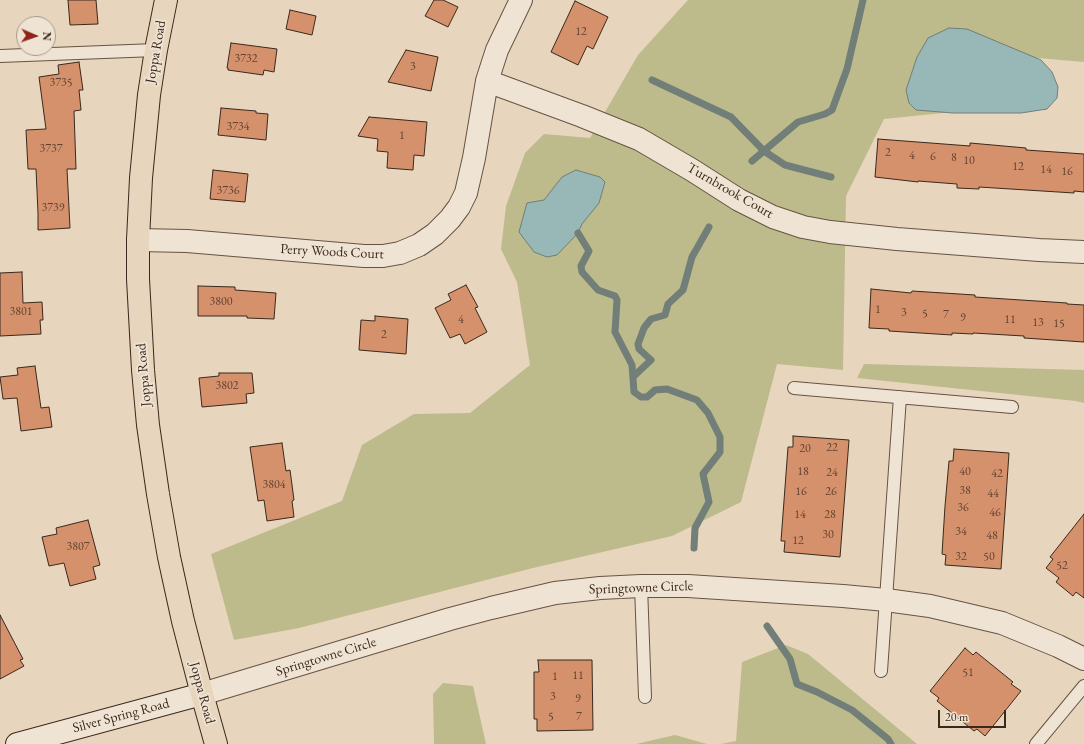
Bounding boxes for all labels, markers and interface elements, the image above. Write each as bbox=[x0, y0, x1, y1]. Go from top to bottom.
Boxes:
north arrow bbox=[16, 16, 56, 56]
street label: Joppa Road bbox=[142, 19, 170, 85]
house number: 12 bbox=[575, 25, 587, 39]
text: N bbox=[40, 32, 54, 41]
house number: 3732 bbox=[234, 52, 258, 66]
house number: 3 bbox=[410, 60, 416, 74]
house number: 3735 bbox=[49, 76, 73, 90]
house number: 3734 bbox=[226, 120, 250, 134]
house number: 1 bbox=[399, 129, 405, 143]
house number: 3737 bbox=[39, 142, 63, 156]
house number: 2 bbox=[885, 146, 891, 160]
house number: 4 bbox=[909, 149, 915, 163]
house number: 6 bbox=[930, 150, 936, 164]
house number: 8 bbox=[951, 151, 957, 165]
house number: 10 bbox=[963, 154, 975, 168]
street label: Turnbrook Court bbox=[684, 159, 776, 223]
house number: 12 bbox=[1012, 160, 1024, 174]
house number: 14 bbox=[1040, 163, 1052, 177]
house number: 16 bbox=[1061, 165, 1073, 179]
house number: 3736 bbox=[216, 184, 240, 198]
house number: 3739 bbox=[41, 201, 65, 215]
street label: Perry Woods Court bbox=[280, 241, 384, 263]
house number: 3800 bbox=[209, 295, 233, 309]
house number: 1 bbox=[875, 303, 881, 317]
house number: 3801 bbox=[9, 305, 33, 319]
house number: 3 bbox=[901, 306, 907, 320]
house number: 5 bbox=[922, 307, 928, 321]
house number: 7 bbox=[943, 308, 949, 322]
house number: 9 bbox=[960, 311, 966, 325]
house number: 4 bbox=[458, 313, 464, 327]
house number: 11 bbox=[1004, 313, 1016, 327]
house number: 13 bbox=[1032, 316, 1044, 330]
house number: 15 bbox=[1053, 317, 1065, 331]
house number: 2 bbox=[381, 328, 387, 342]
street label: Joppa Road bbox=[133, 343, 155, 407]
house number: 3802 bbox=[215, 379, 239, 393]
house number: 22 bbox=[826, 441, 838, 455]
house number: 20 bbox=[799, 442, 811, 456]
house number: 18 bbox=[797, 465, 809, 479]
house number: 40 bbox=[959, 465, 971, 479]
house number: 24 bbox=[826, 466, 838, 480]
house number: 42 bbox=[991, 467, 1003, 481]
house number: 3804 bbox=[262, 478, 286, 492]
house number: 38 bbox=[959, 484, 971, 498]
house number: 16 bbox=[795, 485, 807, 499]
house number: 26 bbox=[825, 485, 837, 499]
house number: 44 bbox=[987, 487, 999, 501]
house number: 36 bbox=[957, 501, 969, 515]
house number: 46 bbox=[989, 506, 1001, 520]
house number: 14 bbox=[794, 508, 806, 522]
house number: 28 bbox=[824, 508, 836, 522]
house number: 34 bbox=[955, 525, 967, 539]
house number: 30 bbox=[822, 528, 834, 542]
house number: 48 bbox=[986, 529, 998, 543]
house number: 12 bbox=[792, 534, 804, 548]
house number: 3807 bbox=[66, 540, 90, 554]
house number: 32 bbox=[955, 550, 967, 564]
house number: 50 bbox=[983, 550, 995, 564]
house number: 52 bbox=[1056, 559, 1068, 573]
street label: Springtowne Circle bbox=[589, 578, 693, 598]
street label: Springtowne Circle bbox=[274, 634, 378, 680]
street label: Joppa Road bbox=[186, 660, 218, 726]
house number: 51 bbox=[962, 666, 974, 680]
house number: 11 bbox=[572, 669, 584, 683]
house number: 1 bbox=[552, 670, 558, 684]
house number: 3 bbox=[550, 690, 556, 704]
house number: 9 bbox=[575, 692, 581, 706]
street label: Silver Spring Road bbox=[71, 695, 171, 737]
scale bar bbox=[940, 702, 1008, 728]
text: 20 m bbox=[945, 709, 968, 725]
house number: 5 bbox=[548, 710, 554, 724]
house number: 7 bbox=[576, 710, 582, 724]

